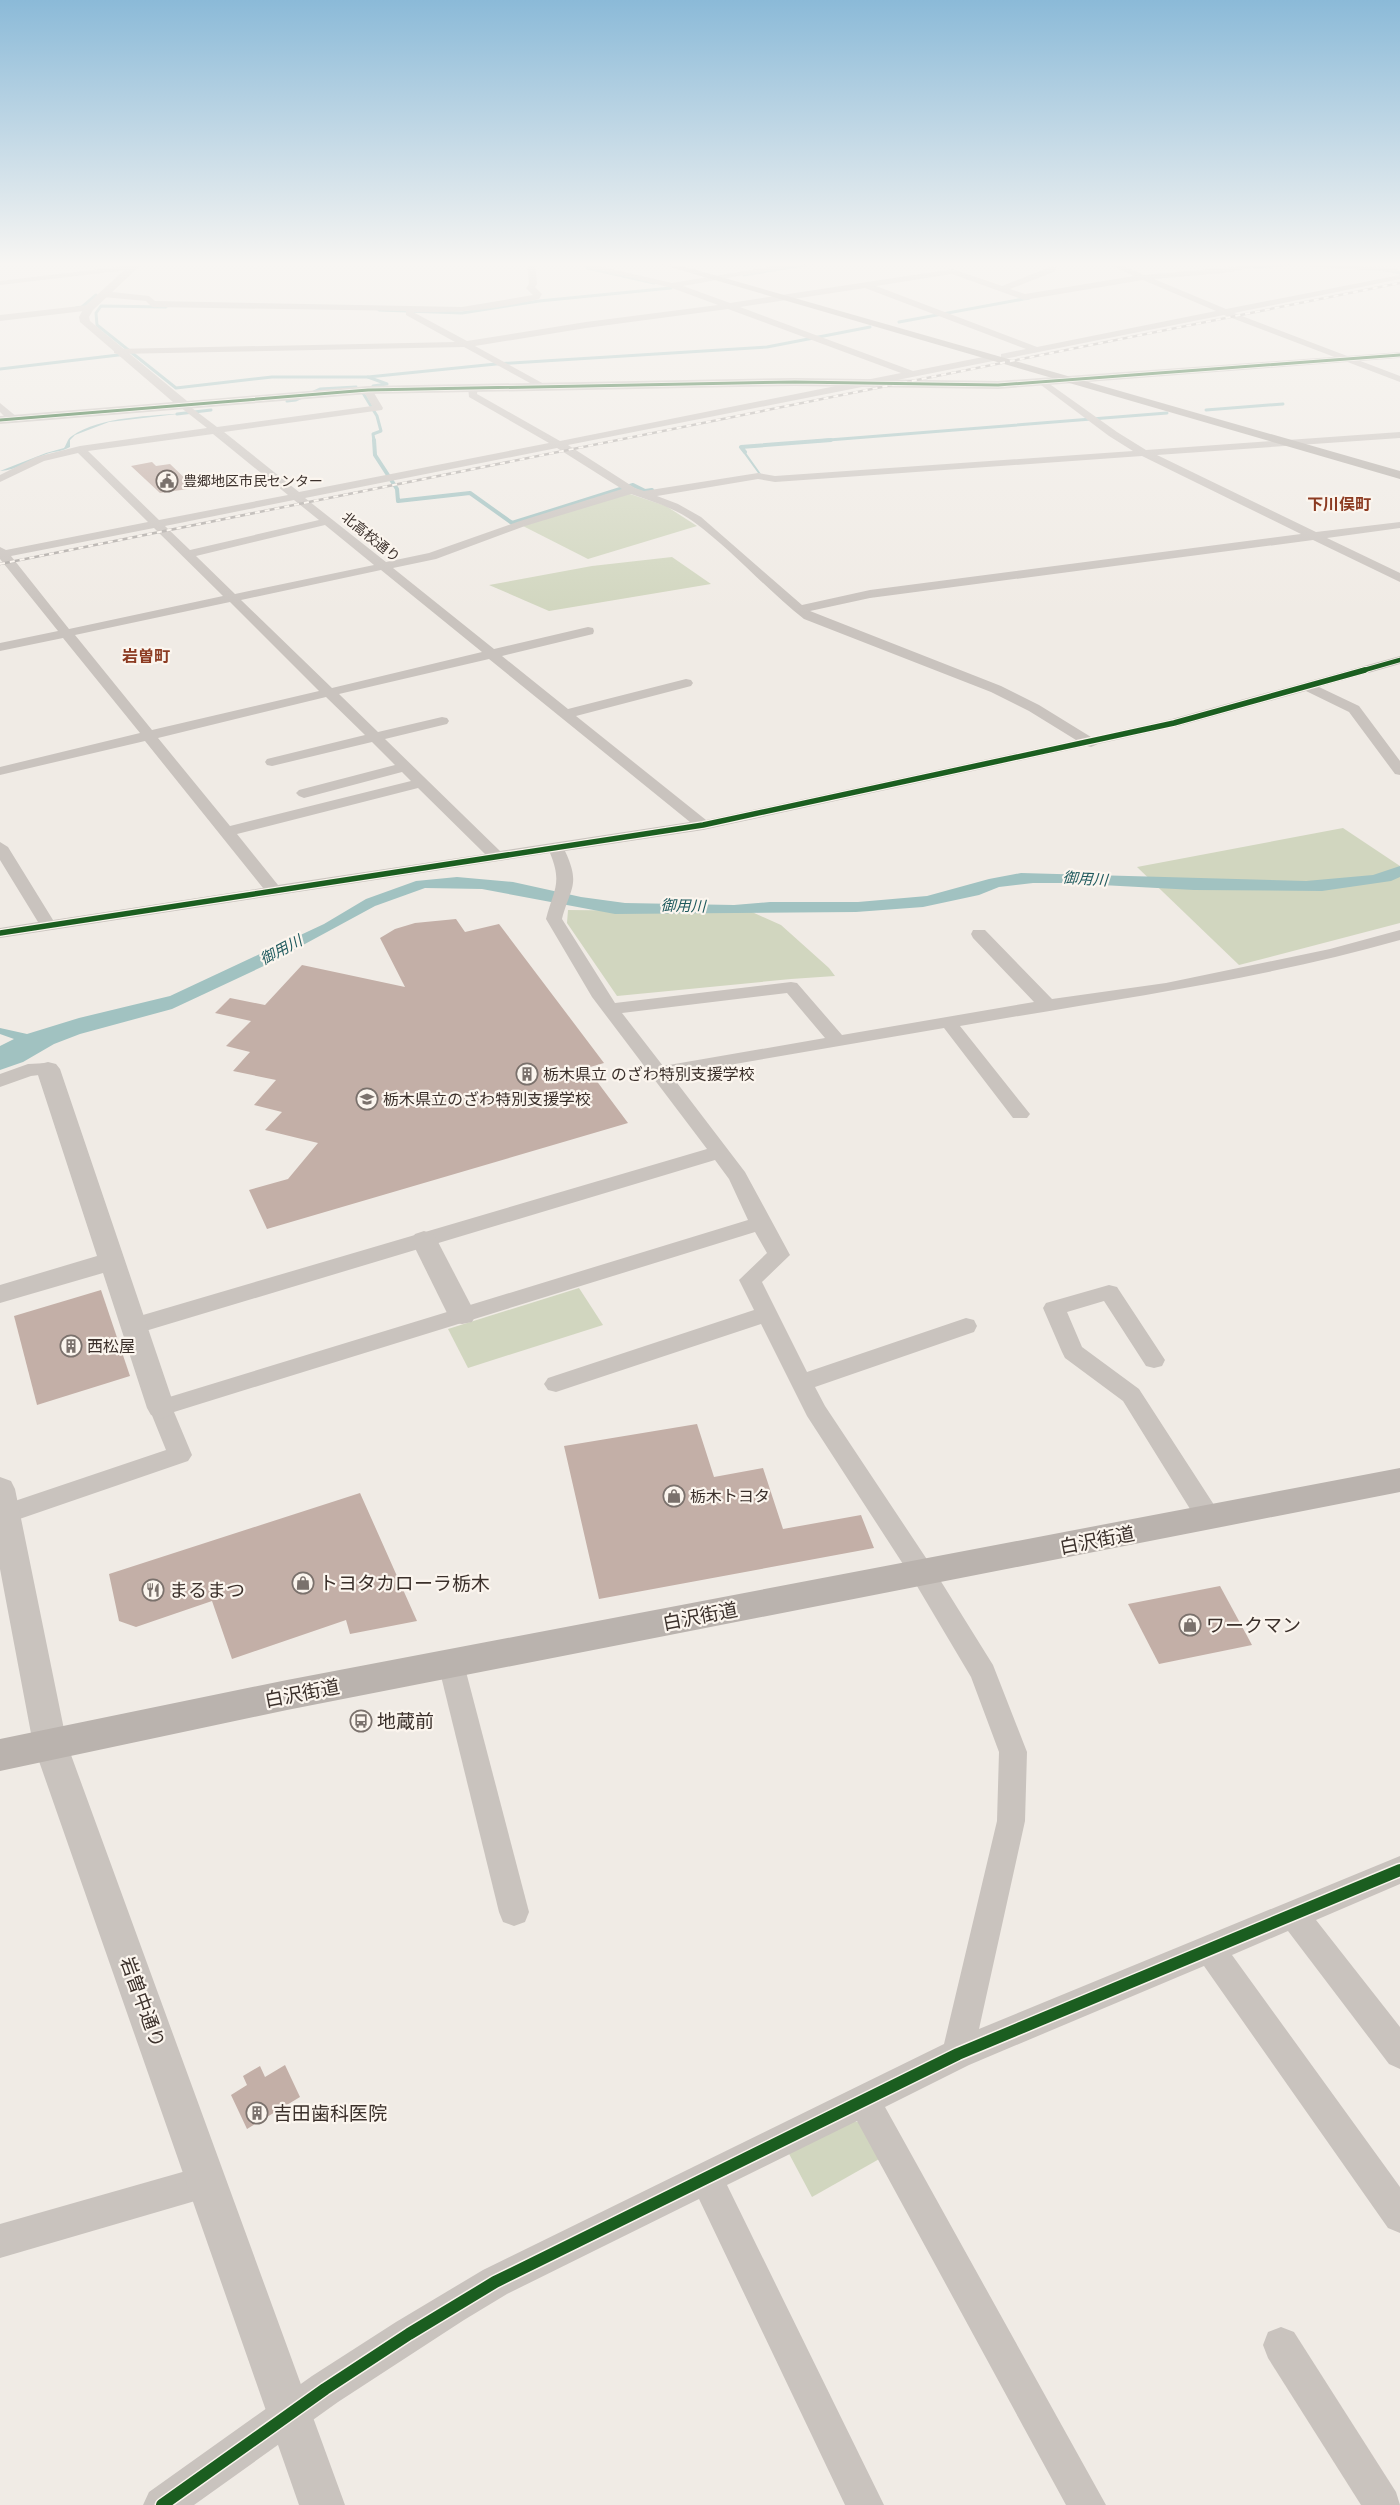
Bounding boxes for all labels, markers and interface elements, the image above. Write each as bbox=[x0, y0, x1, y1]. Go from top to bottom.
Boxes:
public building icon: 豊郷地区市民センター bbox=[155, 469, 179, 493]
place label: 豊郷地区市民センター bbox=[183, 472, 323, 490]
district label: 下川俣町 bbox=[1307, 493, 1371, 515]
street label: 北高校通り bbox=[338, 508, 404, 566]
district label: 岩曽町 bbox=[122, 645, 170, 667]
water label: 御用川 bbox=[1062, 866, 1110, 891]
water label: 御用川 bbox=[660, 895, 708, 916]
water label: 御用川 bbox=[256, 929, 307, 969]
building icon: 栃木県立 のざわ特別支援学校 bbox=[515, 1062, 539, 1086]
place label: 栃木県立 のざわ特別支援学校 bbox=[543, 1063, 755, 1085]
school or university icon: 栃木県立のざわ特別支援学校 bbox=[355, 1087, 379, 1111]
place label: 栃木県立のざわ特別支援学校 bbox=[383, 1088, 591, 1110]
building icon: 西松屋 bbox=[59, 1334, 83, 1358]
place label: 西松屋 bbox=[87, 1335, 135, 1357]
shop icon: 栃木トヨタ bbox=[662, 1484, 686, 1508]
place label: 栃木トヨタ bbox=[690, 1485, 770, 1507]
street label: 白沢街道 bbox=[1057, 1520, 1137, 1560]
place label: トヨタカローラ栃木 bbox=[319, 1570, 490, 1596]
shop icon: トヨタカローラ栃木 bbox=[291, 1571, 315, 1595]
place label: まるまつ bbox=[169, 1577, 245, 1603]
restaurant icon: まるまつ bbox=[141, 1578, 165, 1602]
street label: 白沢街道 bbox=[660, 1596, 740, 1636]
place label: ワークマン bbox=[1206, 1612, 1301, 1638]
shop icon: ワークマン bbox=[1178, 1613, 1202, 1637]
street label: 白沢街道 bbox=[262, 1673, 342, 1713]
place label: 地蔵前 bbox=[377, 1708, 434, 1734]
bus stop icon: 地蔵前 bbox=[349, 1709, 373, 1733]
street label: 岩曽中通り bbox=[115, 1953, 171, 2051]
place label: 吉田歯科医院 bbox=[273, 2100, 387, 2126]
building icon: 吉田歯科医院 bbox=[245, 2101, 269, 2125]

